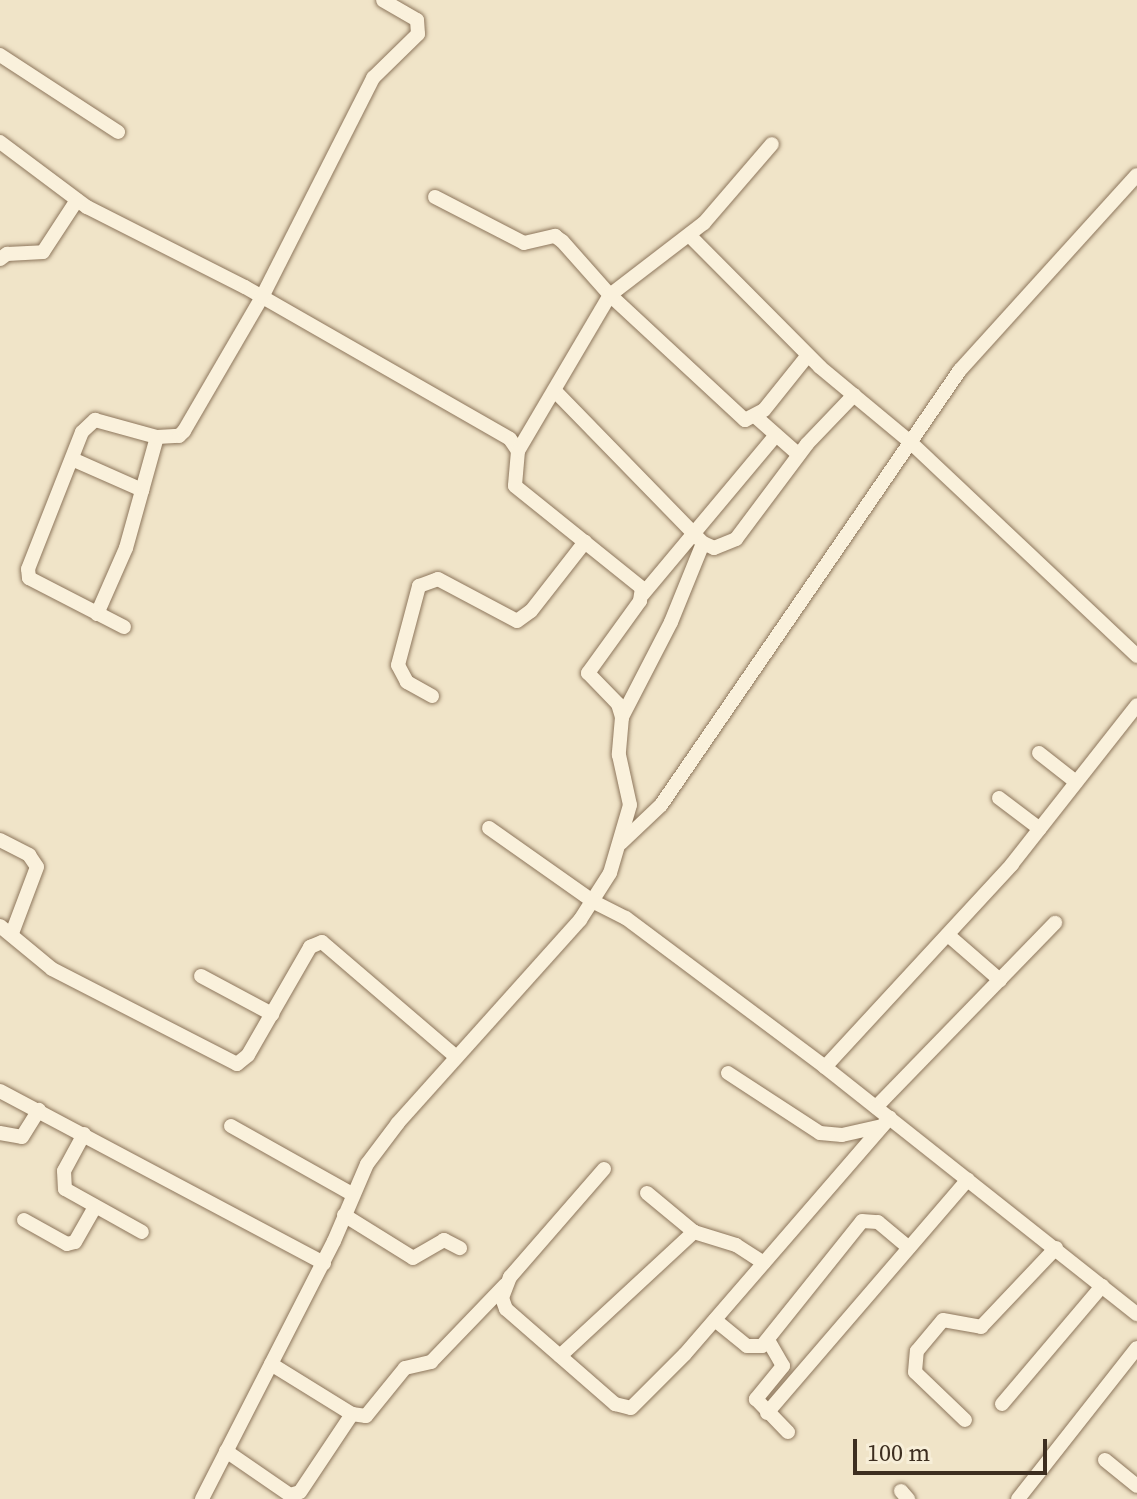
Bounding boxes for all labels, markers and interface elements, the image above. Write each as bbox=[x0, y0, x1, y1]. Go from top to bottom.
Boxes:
scale bar bbox=[857, 1423, 1051, 1473]
text: 100 m bbox=[867, 1436, 930, 1469]

